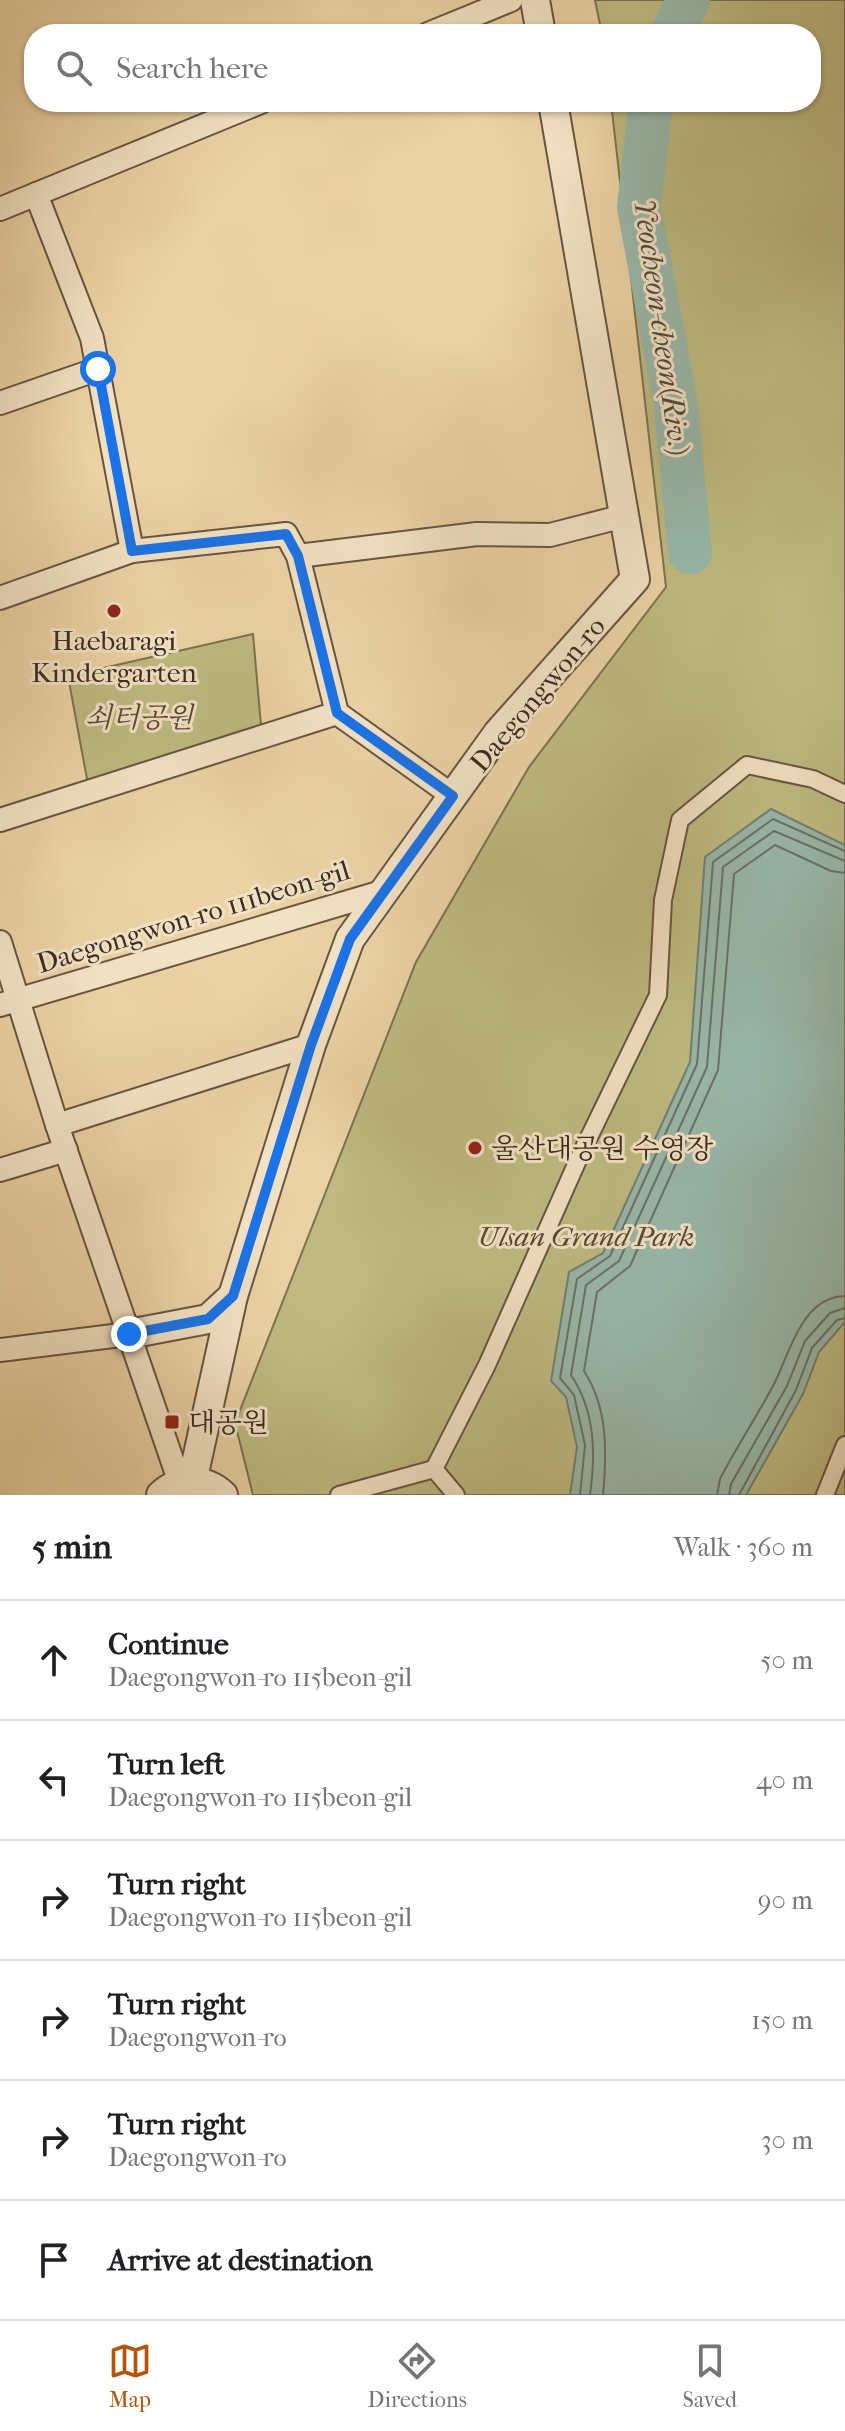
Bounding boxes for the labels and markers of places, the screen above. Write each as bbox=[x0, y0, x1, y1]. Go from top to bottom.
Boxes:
marker: Haebaragi Kindergarten bbox=[105, 602, 123, 620]
place label: Haebaragi Kindergarten bbox=[31, 624, 197, 689]
place label: 울산대공원 수영장 bbox=[491, 1132, 713, 1165]
marker: 울산대공원 수영장 bbox=[466, 1139, 484, 1157]
place label: 대공원 bbox=[188, 1406, 269, 1439]
marker: 대공원 bbox=[163, 1413, 181, 1431]

